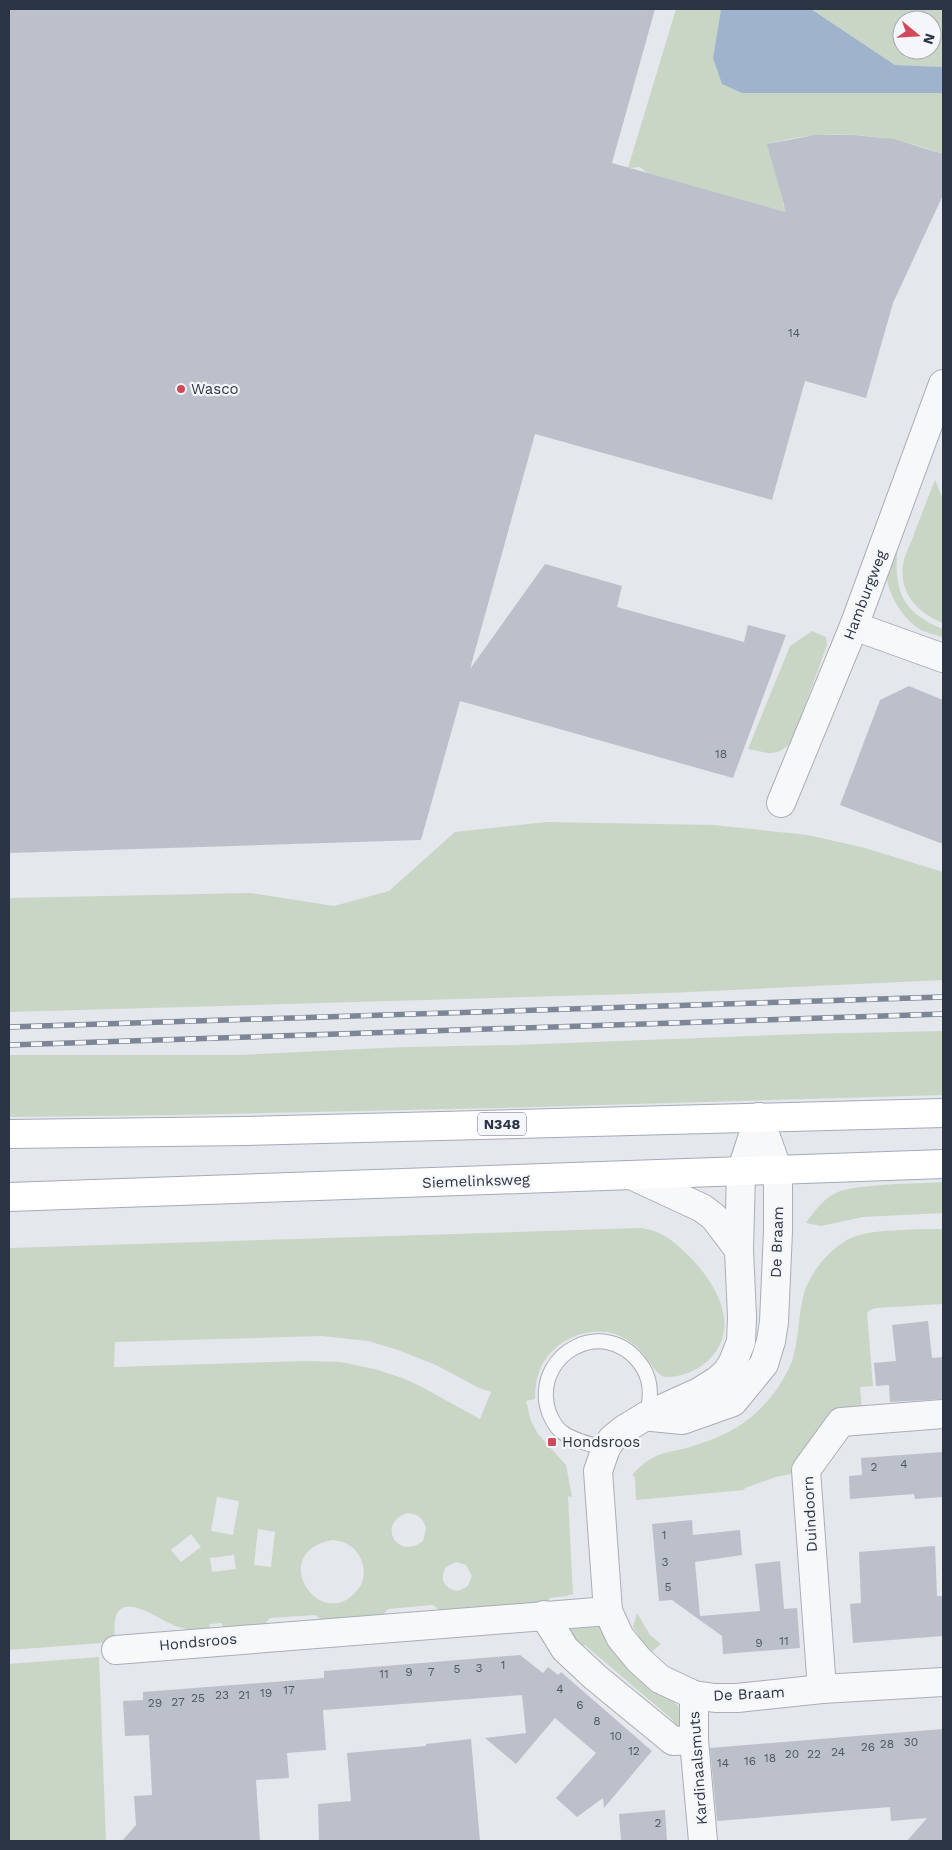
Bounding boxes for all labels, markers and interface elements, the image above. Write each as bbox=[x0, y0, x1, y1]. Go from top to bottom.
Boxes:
north arrow bbox=[892, 10, 942, 60]
text: N bbox=[920, 32, 939, 46]
house number: 14 bbox=[788, 326, 800, 340]
place label: Wasco bbox=[191, 380, 239, 398]
marker: Wasco bbox=[175, 383, 187, 395]
street label: Hamburgweg bbox=[840, 547, 890, 643]
house number: 18 bbox=[715, 747, 727, 761]
road number: N348 bbox=[478, 1112, 526, 1136]
street label: Siemelinksweg bbox=[422, 1170, 530, 1192]
street label: De Braam bbox=[767, 1206, 787, 1278]
place label: Hondsroos bbox=[562, 1433, 640, 1451]
marker: Hondsroos bbox=[546, 1436, 558, 1448]
house number: 4 bbox=[900, 1457, 908, 1471]
house number: 2 bbox=[871, 1460, 878, 1474]
street label: Duindoorn bbox=[799, 1476, 821, 1552]
house number: 1 bbox=[662, 1528, 666, 1542]
house number: 3 bbox=[662, 1555, 669, 1569]
house number: 5 bbox=[665, 1580, 672, 1594]
street label: Hondsroos bbox=[158, 1630, 238, 1654]
house number: 11 bbox=[779, 1634, 789, 1648]
house number: 9 bbox=[755, 1636, 763, 1650]
house number: 1 bbox=[501, 1658, 505, 1672]
house number: 3 bbox=[476, 1661, 483, 1675]
house number: 5 bbox=[454, 1662, 461, 1676]
house number: 9 bbox=[405, 1665, 413, 1679]
house number: 7 bbox=[428, 1665, 435, 1679]
house number: 11 bbox=[379, 1667, 389, 1681]
house number: 4 bbox=[556, 1682, 564, 1696]
house number: 17 bbox=[283, 1683, 295, 1697]
street label: De Braam bbox=[713, 1683, 785, 1705]
house number: 19 bbox=[260, 1686, 272, 1700]
house number: 23 bbox=[215, 1688, 229, 1702]
house number: 21 bbox=[238, 1688, 250, 1702]
house number: 25 bbox=[191, 1691, 205, 1705]
house number: 27 bbox=[171, 1695, 185, 1709]
house number: 29 bbox=[148, 1696, 162, 1710]
house number: 6 bbox=[576, 1698, 584, 1712]
street label: Kardinaalsmuts bbox=[685, 1710, 711, 1825]
house number: 8 bbox=[593, 1714, 601, 1728]
house number: 10 bbox=[610, 1729, 622, 1743]
house number: 30 bbox=[904, 1735, 918, 1749]
house number: 28 bbox=[880, 1737, 894, 1751]
house number: 26 bbox=[861, 1740, 875, 1754]
house number: 12 bbox=[628, 1744, 640, 1758]
house number: 24 bbox=[831, 1745, 845, 1759]
house number: 20 bbox=[785, 1747, 799, 1761]
house number: 22 bbox=[807, 1747, 821, 1761]
house number: 18 bbox=[764, 1751, 776, 1765]
house number: 16 bbox=[744, 1754, 756, 1768]
house number: 14 bbox=[717, 1756, 729, 1770]
house number: 2 bbox=[655, 1816, 662, 1830]

